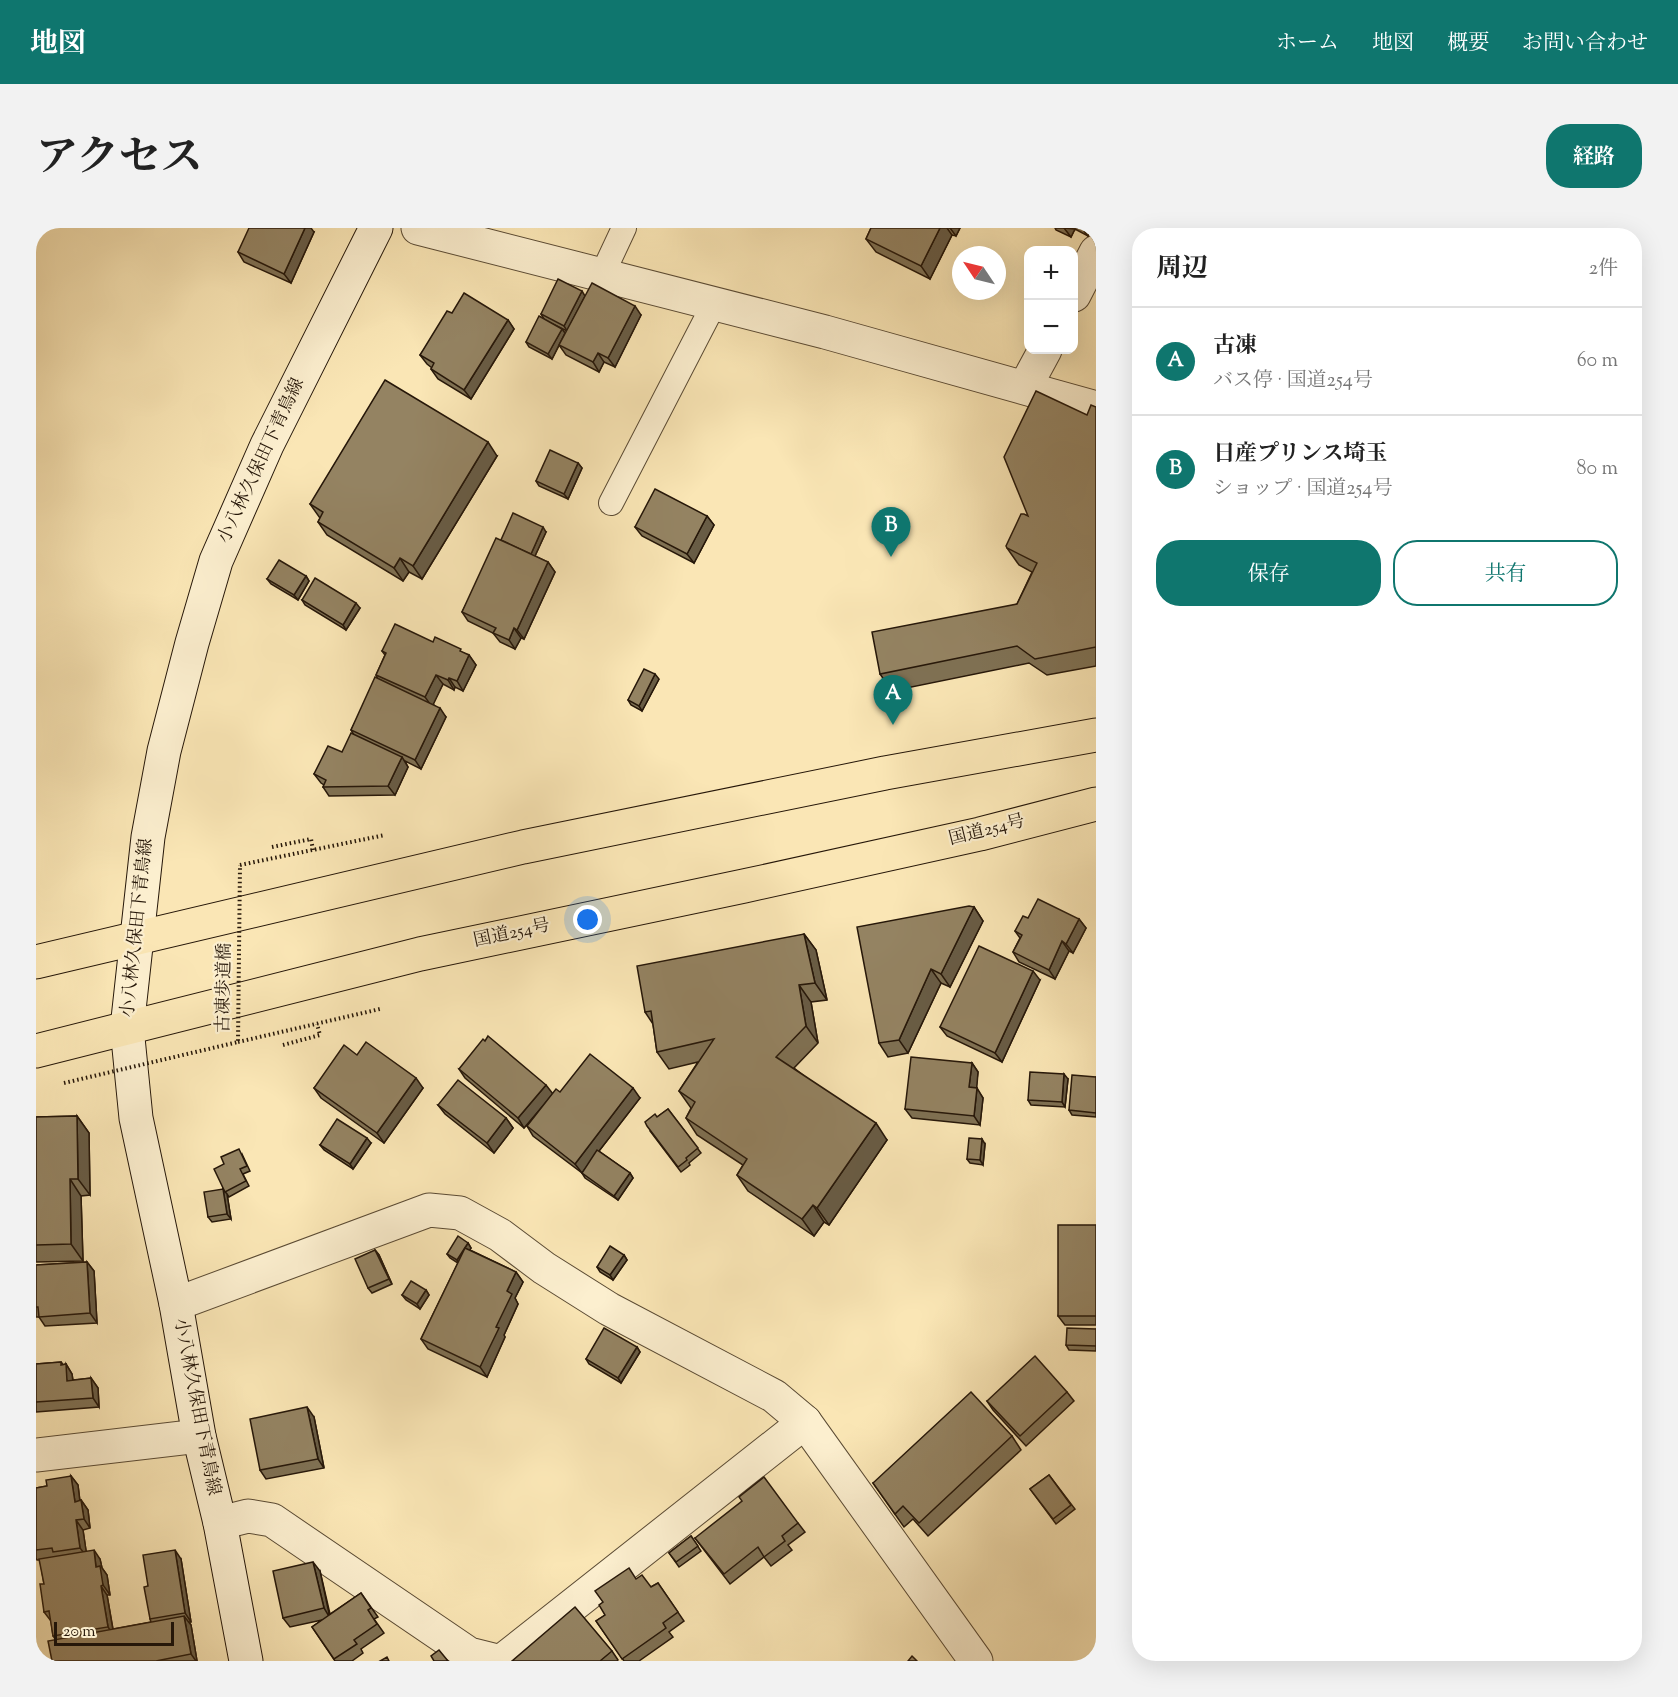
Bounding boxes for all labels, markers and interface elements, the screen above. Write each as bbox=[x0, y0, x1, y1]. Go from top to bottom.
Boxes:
text: 地図 bbox=[30, 25, 86, 65]
text: ホーム bbox=[1276, 29, 1339, 59]
text: 地図 bbox=[1372, 29, 1414, 59]
text: 概要 bbox=[1447, 29, 1489, 59]
text: お問い合わせ bbox=[1522, 29, 1648, 59]
button: 経路 bbox=[1546, 124, 1642, 188]
text: アクセス bbox=[36, 130, 203, 190]
north arrow bbox=[952, 246, 1006, 300]
map controls bbox=[1024, 246, 1078, 354]
button: + bbox=[1024, 246, 1078, 300]
text: 周辺 bbox=[1156, 251, 1208, 288]
text: 2件 bbox=[1589, 255, 1618, 284]
button: − bbox=[1024, 300, 1078, 354]
text: 古凍 bbox=[1213, 331, 1257, 363]
text: A bbox=[1167, 347, 1184, 376]
text: 60 m bbox=[1577, 347, 1618, 376]
text: バス停 · 国道254号 bbox=[1213, 367, 1373, 396]
street label: 小八林久保田下青鳥線 bbox=[212, 374, 312, 548]
text: 日産プリンス埼玉 bbox=[1213, 439, 1387, 471]
text: B bbox=[1169, 455, 1182, 484]
text: 80 m bbox=[1577, 455, 1618, 484]
text: ショップ · 国道254号 bbox=[1213, 475, 1392, 504]
pin: B bbox=[872, 508, 910, 557]
button: 保存 bbox=[1156, 540, 1381, 606]
button: 共有 bbox=[1393, 540, 1618, 606]
pin: A bbox=[874, 676, 912, 725]
street label: 国道254号 bbox=[946, 809, 1028, 853]
street label: 小八林久保田下青鳥線 bbox=[116, 837, 160, 1019]
your location bbox=[573, 905, 602, 934]
street label: 国道254号 bbox=[471, 913, 553, 955]
street label: 古凍歩道橋 bbox=[211, 943, 239, 1033]
street label: 小八林久保田下青鳥線 bbox=[166, 1316, 226, 1498]
scale bar bbox=[54, 1619, 174, 1646]
text: 20 m bbox=[63, 1621, 96, 1644]

